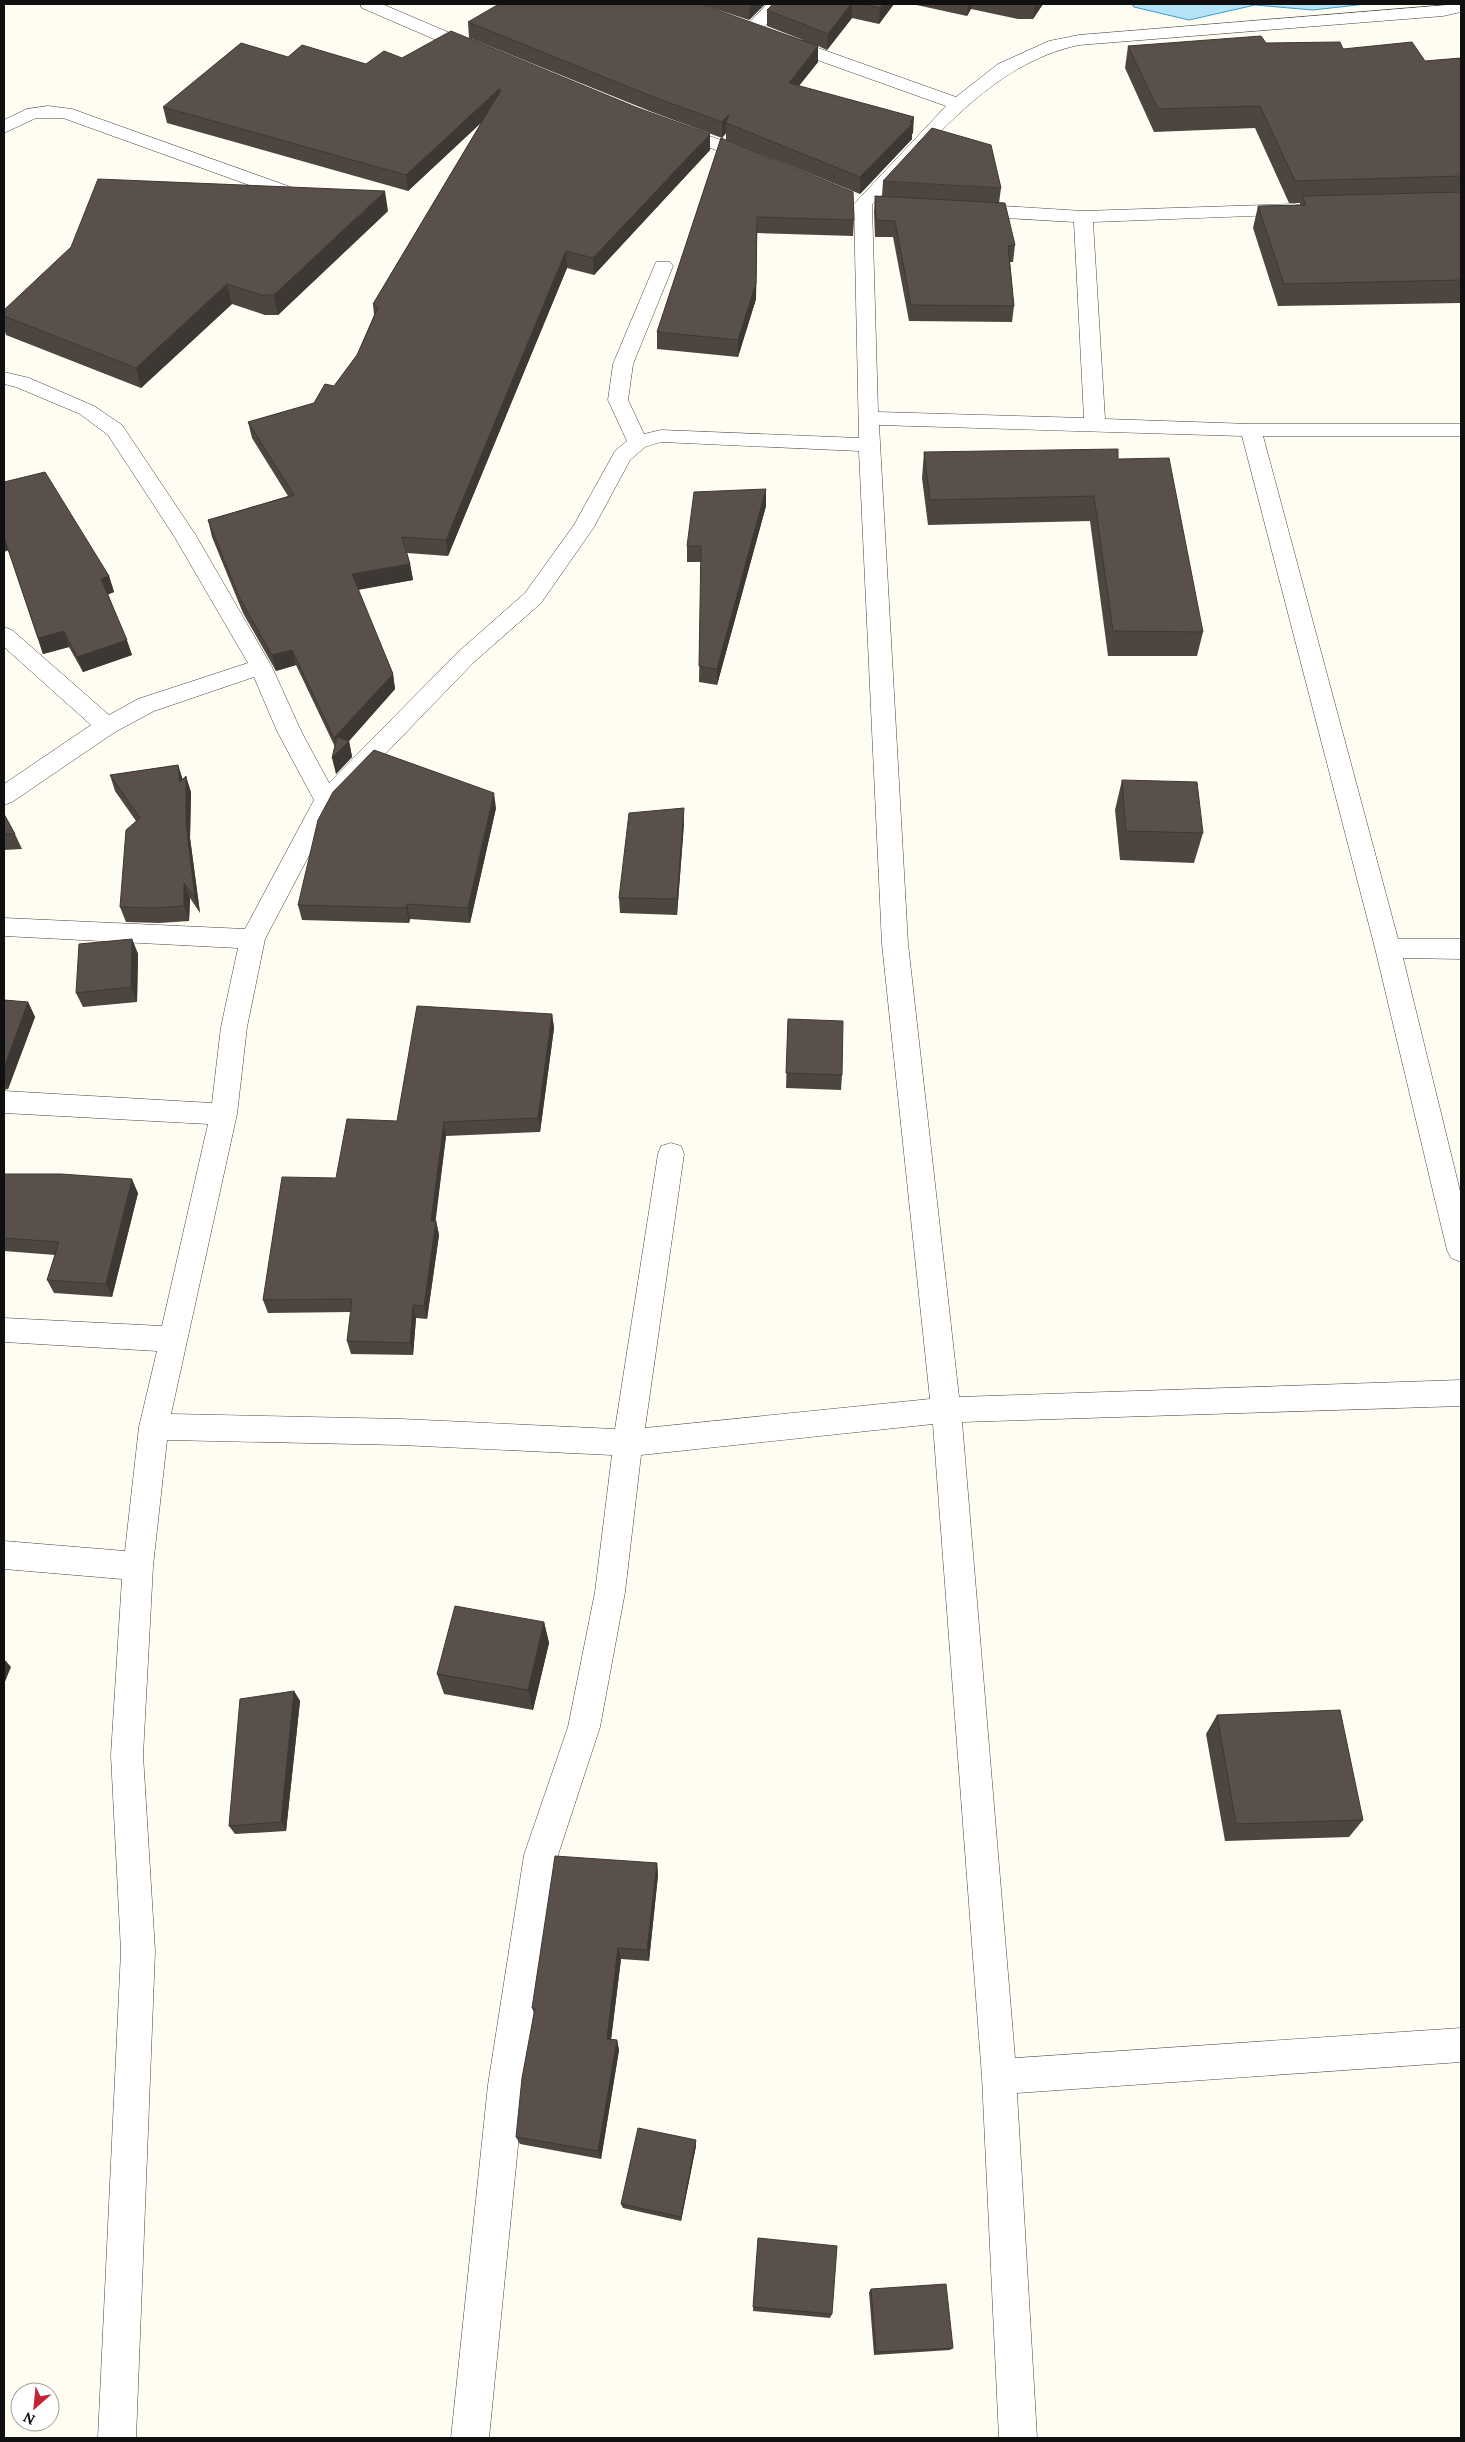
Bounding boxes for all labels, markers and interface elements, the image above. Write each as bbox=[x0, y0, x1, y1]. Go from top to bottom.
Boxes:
north arrow bbox=[10, 2382, 60, 2432]
text: N bbox=[20, 2408, 38, 2429]

